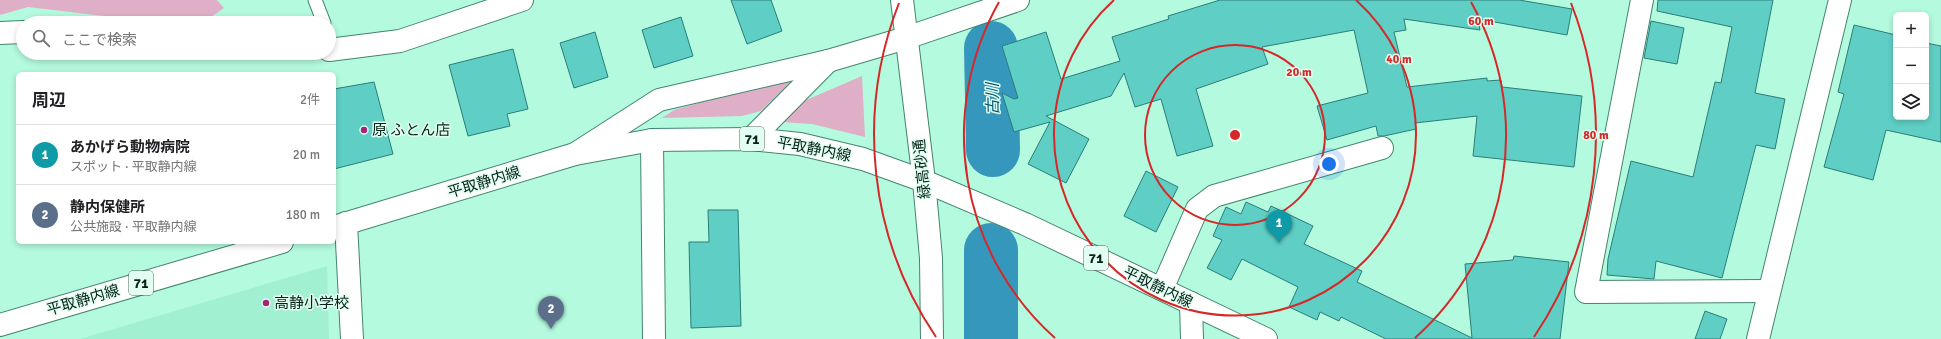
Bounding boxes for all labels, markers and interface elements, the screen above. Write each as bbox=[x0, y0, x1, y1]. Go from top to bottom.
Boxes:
map controls bbox=[1893, 12, 1929, 120]
button: + bbox=[1893, 12, 1929, 48]
text: 60 m bbox=[1468, 14, 1494, 29]
search box bbox=[16, 16, 336, 60]
icon: search bbox=[30, 27, 52, 49]
text: ここで検索 bbox=[62, 31, 137, 49]
button: − bbox=[1893, 48, 1929, 84]
text: 40 m bbox=[1386, 52, 1412, 67]
text: 20 m bbox=[1286, 65, 1312, 80]
water label: 古川 bbox=[983, 81, 1003, 115]
button: layers bbox=[1893, 84, 1929, 120]
text: 周辺 bbox=[32, 90, 66, 111]
text: 2件 bbox=[300, 92, 320, 108]
place label: 原 ふとん店 bbox=[372, 121, 450, 139]
marker: 原 ふとん店 bbox=[359, 125, 369, 135]
road number: 71 bbox=[740, 127, 764, 151]
centre of rings bbox=[1228, 128, 1242, 142]
text: 80 m bbox=[1583, 128, 1609, 143]
street label: 平取静内線 bbox=[775, 133, 853, 165]
text: あかげら動物病院 bbox=[70, 138, 190, 156]
street label: 緑高砂通 bbox=[910, 138, 934, 200]
text: 1 bbox=[41, 147, 49, 163]
text: 20 m bbox=[293, 147, 320, 163]
your location bbox=[1319, 154, 1339, 174]
text: スポット · 平取静内線 bbox=[70, 159, 197, 175]
street label: 平取静内線 bbox=[445, 162, 523, 202]
text: 静内保健所 bbox=[70, 198, 145, 216]
text: 2 bbox=[41, 207, 49, 223]
text: 180 m bbox=[286, 207, 320, 223]
pin: 1 bbox=[1266, 210, 1292, 243]
text: 公共施設 · 平取静内線 bbox=[70, 219, 197, 235]
road number: 71 bbox=[1084, 246, 1108, 270]
street label: 平取静内線 bbox=[1120, 262, 1196, 312]
road number: 71 bbox=[129, 271, 153, 295]
street label: 平取静内線 bbox=[44, 281, 122, 319]
place label: 高静小学校 bbox=[274, 294, 349, 312]
pin: 2 bbox=[538, 296, 564, 329]
marker: 高静小学校 bbox=[261, 298, 271, 308]

